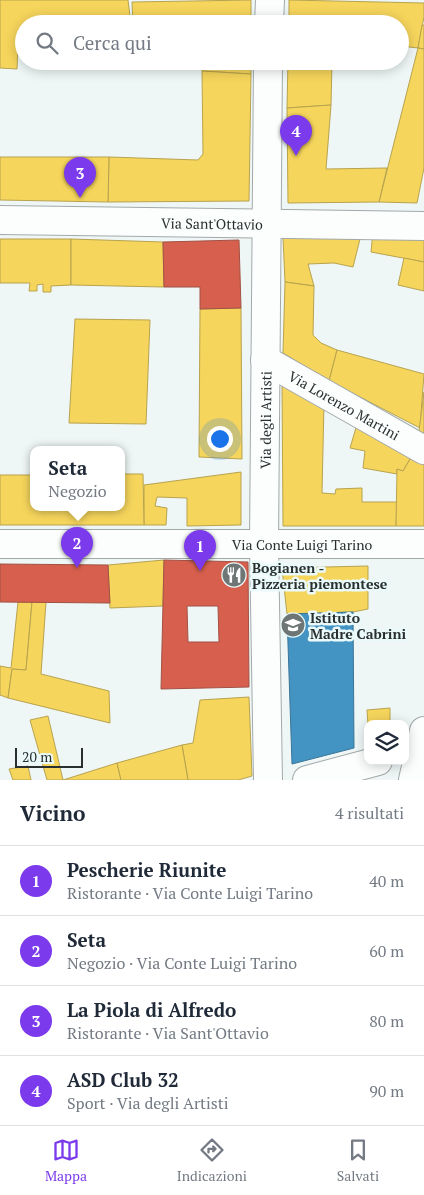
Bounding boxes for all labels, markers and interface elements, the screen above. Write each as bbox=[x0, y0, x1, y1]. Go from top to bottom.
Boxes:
search box bbox=[15, 15, 409, 70]
icon: search bbox=[33, 29, 61, 57]
text: Cerca qui bbox=[73, 30, 152, 55]
pin: 4 bbox=[280, 115, 312, 156]
pin: 3 bbox=[64, 157, 96, 198]
street label: Via Sant'Ottavio bbox=[161, 213, 263, 233]
street label: Via Lorenzo Martini bbox=[285, 366, 403, 444]
street label: Via degli Artisti bbox=[255, 371, 275, 469]
your location bbox=[207, 426, 233, 452]
popup bbox=[30, 446, 125, 511]
text: Seta bbox=[48, 455, 87, 480]
text: Negozio bbox=[48, 480, 107, 502]
pin: 2 bbox=[61, 527, 93, 568]
pin: 1 bbox=[184, 530, 216, 571]
street label: Via Conte Luigi Tarino bbox=[232, 535, 373, 554]
place label: Bogianen - Pizzeria piemontese bbox=[252, 558, 388, 593]
restaurant icon: Bogianen - Pizzeria piemontese bbox=[221, 562, 247, 588]
place label: Istituto Madre Cabrini bbox=[310, 608, 406, 643]
school or university icon: Istituto Madre Cabrini bbox=[280, 612, 306, 638]
map controls bbox=[364, 720, 409, 765]
button: layers bbox=[364, 720, 409, 765]
scale bar bbox=[15, 745, 82, 768]
text: 20 m bbox=[22, 747, 52, 766]
text: Vicino bbox=[20, 799, 86, 827]
text: 4 risultati bbox=[335, 802, 404, 824]
text: Pescherie Riunite bbox=[67, 857, 226, 882]
text: 1 bbox=[31, 870, 41, 892]
text: 40 m bbox=[369, 870, 404, 892]
text: Ristorante · Via Conte Luigi Tarino bbox=[67, 882, 313, 904]
text: Seta bbox=[67, 927, 106, 952]
text: 2 bbox=[31, 940, 41, 962]
text: 60 m bbox=[369, 940, 404, 962]
text: Negozio · Via Conte Luigi Tarino bbox=[67, 952, 297, 974]
text: La Piola di Alfredo bbox=[67, 997, 236, 1022]
text: 3 bbox=[31, 1010, 41, 1032]
text: 80 m bbox=[369, 1010, 404, 1032]
text: Ristorante · Via Sant'Ottavio bbox=[67, 1022, 269, 1044]
text: ASD Club 32 bbox=[67, 1067, 179, 1092]
text: 4 bbox=[31, 1080, 41, 1102]
text: 90 m bbox=[369, 1080, 404, 1102]
text: Sport · Via degli Artisti bbox=[67, 1092, 229, 1114]
tab: Mappa bbox=[45, 1136, 87, 1185]
tab: Indicazioni bbox=[177, 1136, 247, 1185]
tab: Salvati bbox=[337, 1136, 379, 1185]

